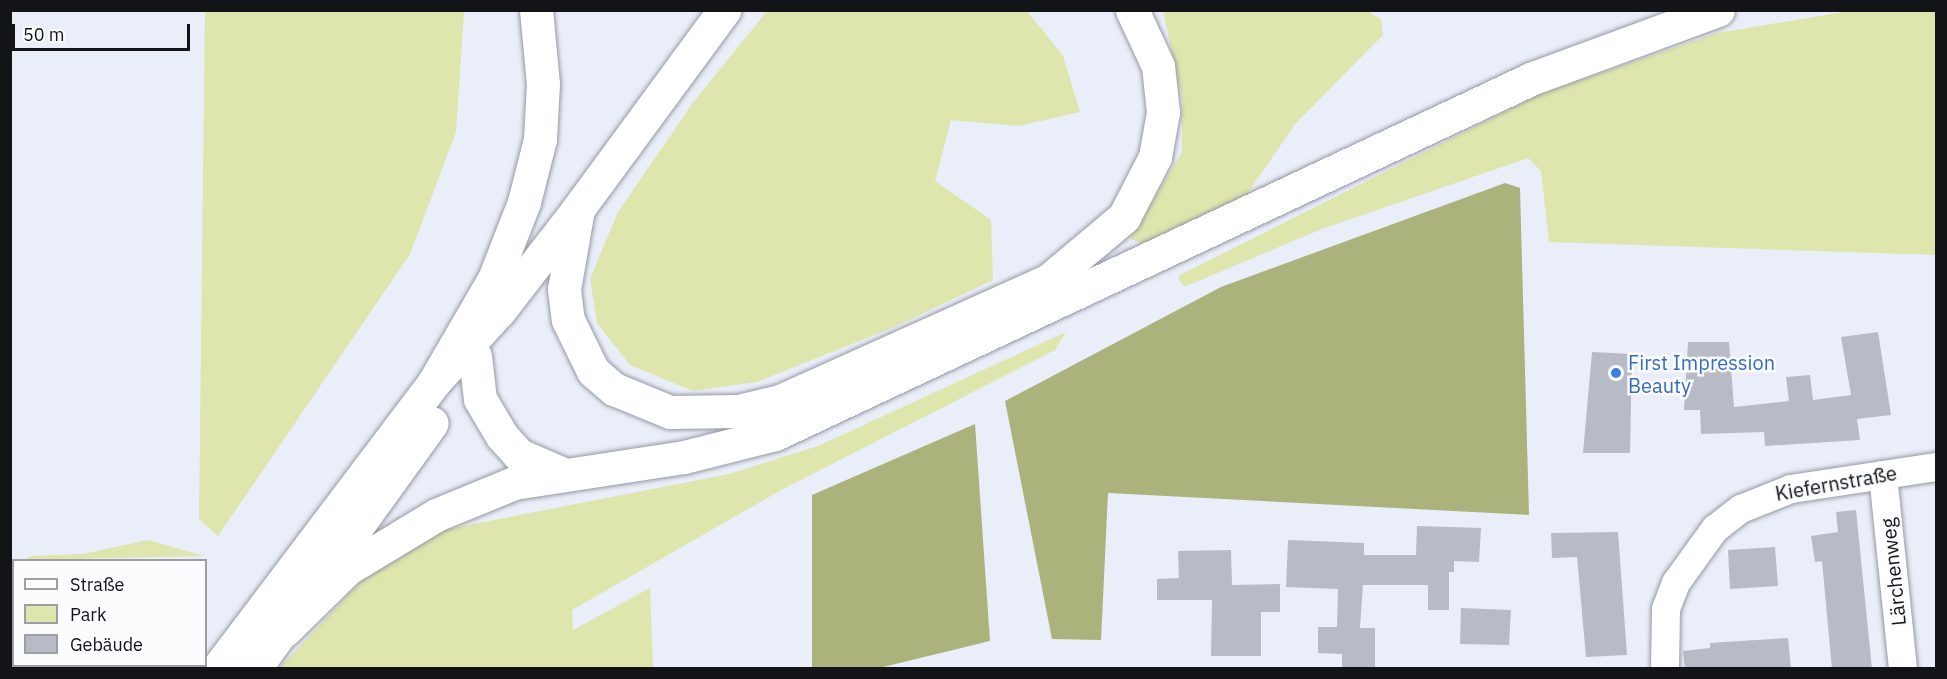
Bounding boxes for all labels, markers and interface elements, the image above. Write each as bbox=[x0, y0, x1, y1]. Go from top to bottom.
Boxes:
scale bar bbox=[15, 12, 194, 50]
text: 50 m bbox=[23, 23, 65, 46]
place label: First Impression Beauty bbox=[1628, 350, 1775, 397]
marker: First Impression Beauty bbox=[1609, 366, 1623, 380]
street label: Kiefernstraße bbox=[1773, 460, 1899, 506]
street label: Lärchenweg bbox=[1875, 517, 1911, 627]
legend bbox=[12, 559, 207, 667]
text: Straße bbox=[70, 573, 124, 596]
text: Park bbox=[70, 603, 106, 626]
text: Gebäude bbox=[70, 633, 143, 656]

